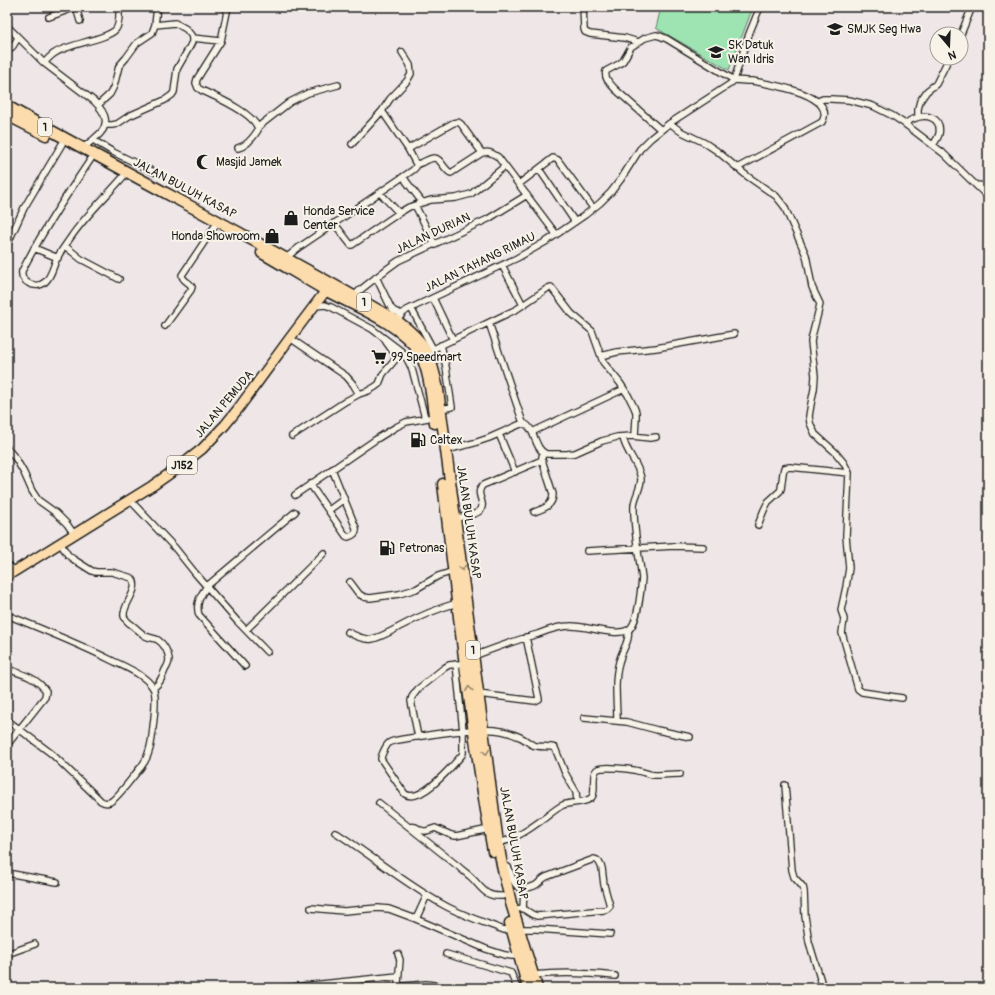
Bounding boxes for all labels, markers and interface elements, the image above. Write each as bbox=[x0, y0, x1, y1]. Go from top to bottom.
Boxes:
school or university icon: SMJK Seg Hwa bbox=[826, 20, 844, 38]
place label: SMJK Seg Hwa bbox=[847, 22, 921, 37]
north arrow bbox=[929, 26, 969, 66]
place label: SK Datuk Wan Idris bbox=[728, 38, 775, 67]
school or university icon: SK Datuk Wan Idris bbox=[707, 43, 725, 61]
text: N bbox=[946, 48, 958, 63]
road number: 1 bbox=[38, 118, 52, 136]
mosque icon: Masjid Jamek bbox=[195, 153, 213, 171]
street label: JALAN BULUH KASAP bbox=[131, 155, 239, 222]
place label: Masjid Jamek bbox=[216, 155, 282, 170]
place label: Honda Service Center bbox=[303, 204, 375, 233]
shop icon: Honda Service Center bbox=[282, 209, 300, 227]
street label: JALAN DURIAN bbox=[394, 210, 473, 257]
shop icon: Honda Showroom bbox=[263, 227, 281, 245]
place label: Honda Showroom bbox=[171, 229, 260, 244]
street label: JALAN TAHANG RIMAU bbox=[422, 229, 538, 296]
road number: 1 bbox=[357, 293, 371, 311]
supermarket icon: 99 Speedmart bbox=[370, 348, 388, 366]
place label: 99 Speedmart bbox=[391, 350, 462, 365]
street label: JALAN PEMUDA bbox=[192, 367, 257, 441]
fuel station icon: Caltex bbox=[409, 431, 427, 449]
place label: Caltex bbox=[430, 433, 463, 448]
road number: J152 bbox=[167, 456, 197, 474]
street label: JALAN BULUH KASAP bbox=[453, 464, 484, 580]
fuel station icon: Petronas bbox=[378, 539, 396, 557]
place label: Petronas bbox=[399, 541, 445, 556]
one-way arrow bbox=[457, 565, 466, 571]
road number: 1 bbox=[466, 641, 480, 659]
one-way arrow bbox=[464, 686, 473, 693]
one-way arrow bbox=[481, 749, 490, 755]
street label: JALAN BULUH KASAP bbox=[496, 785, 531, 901]

